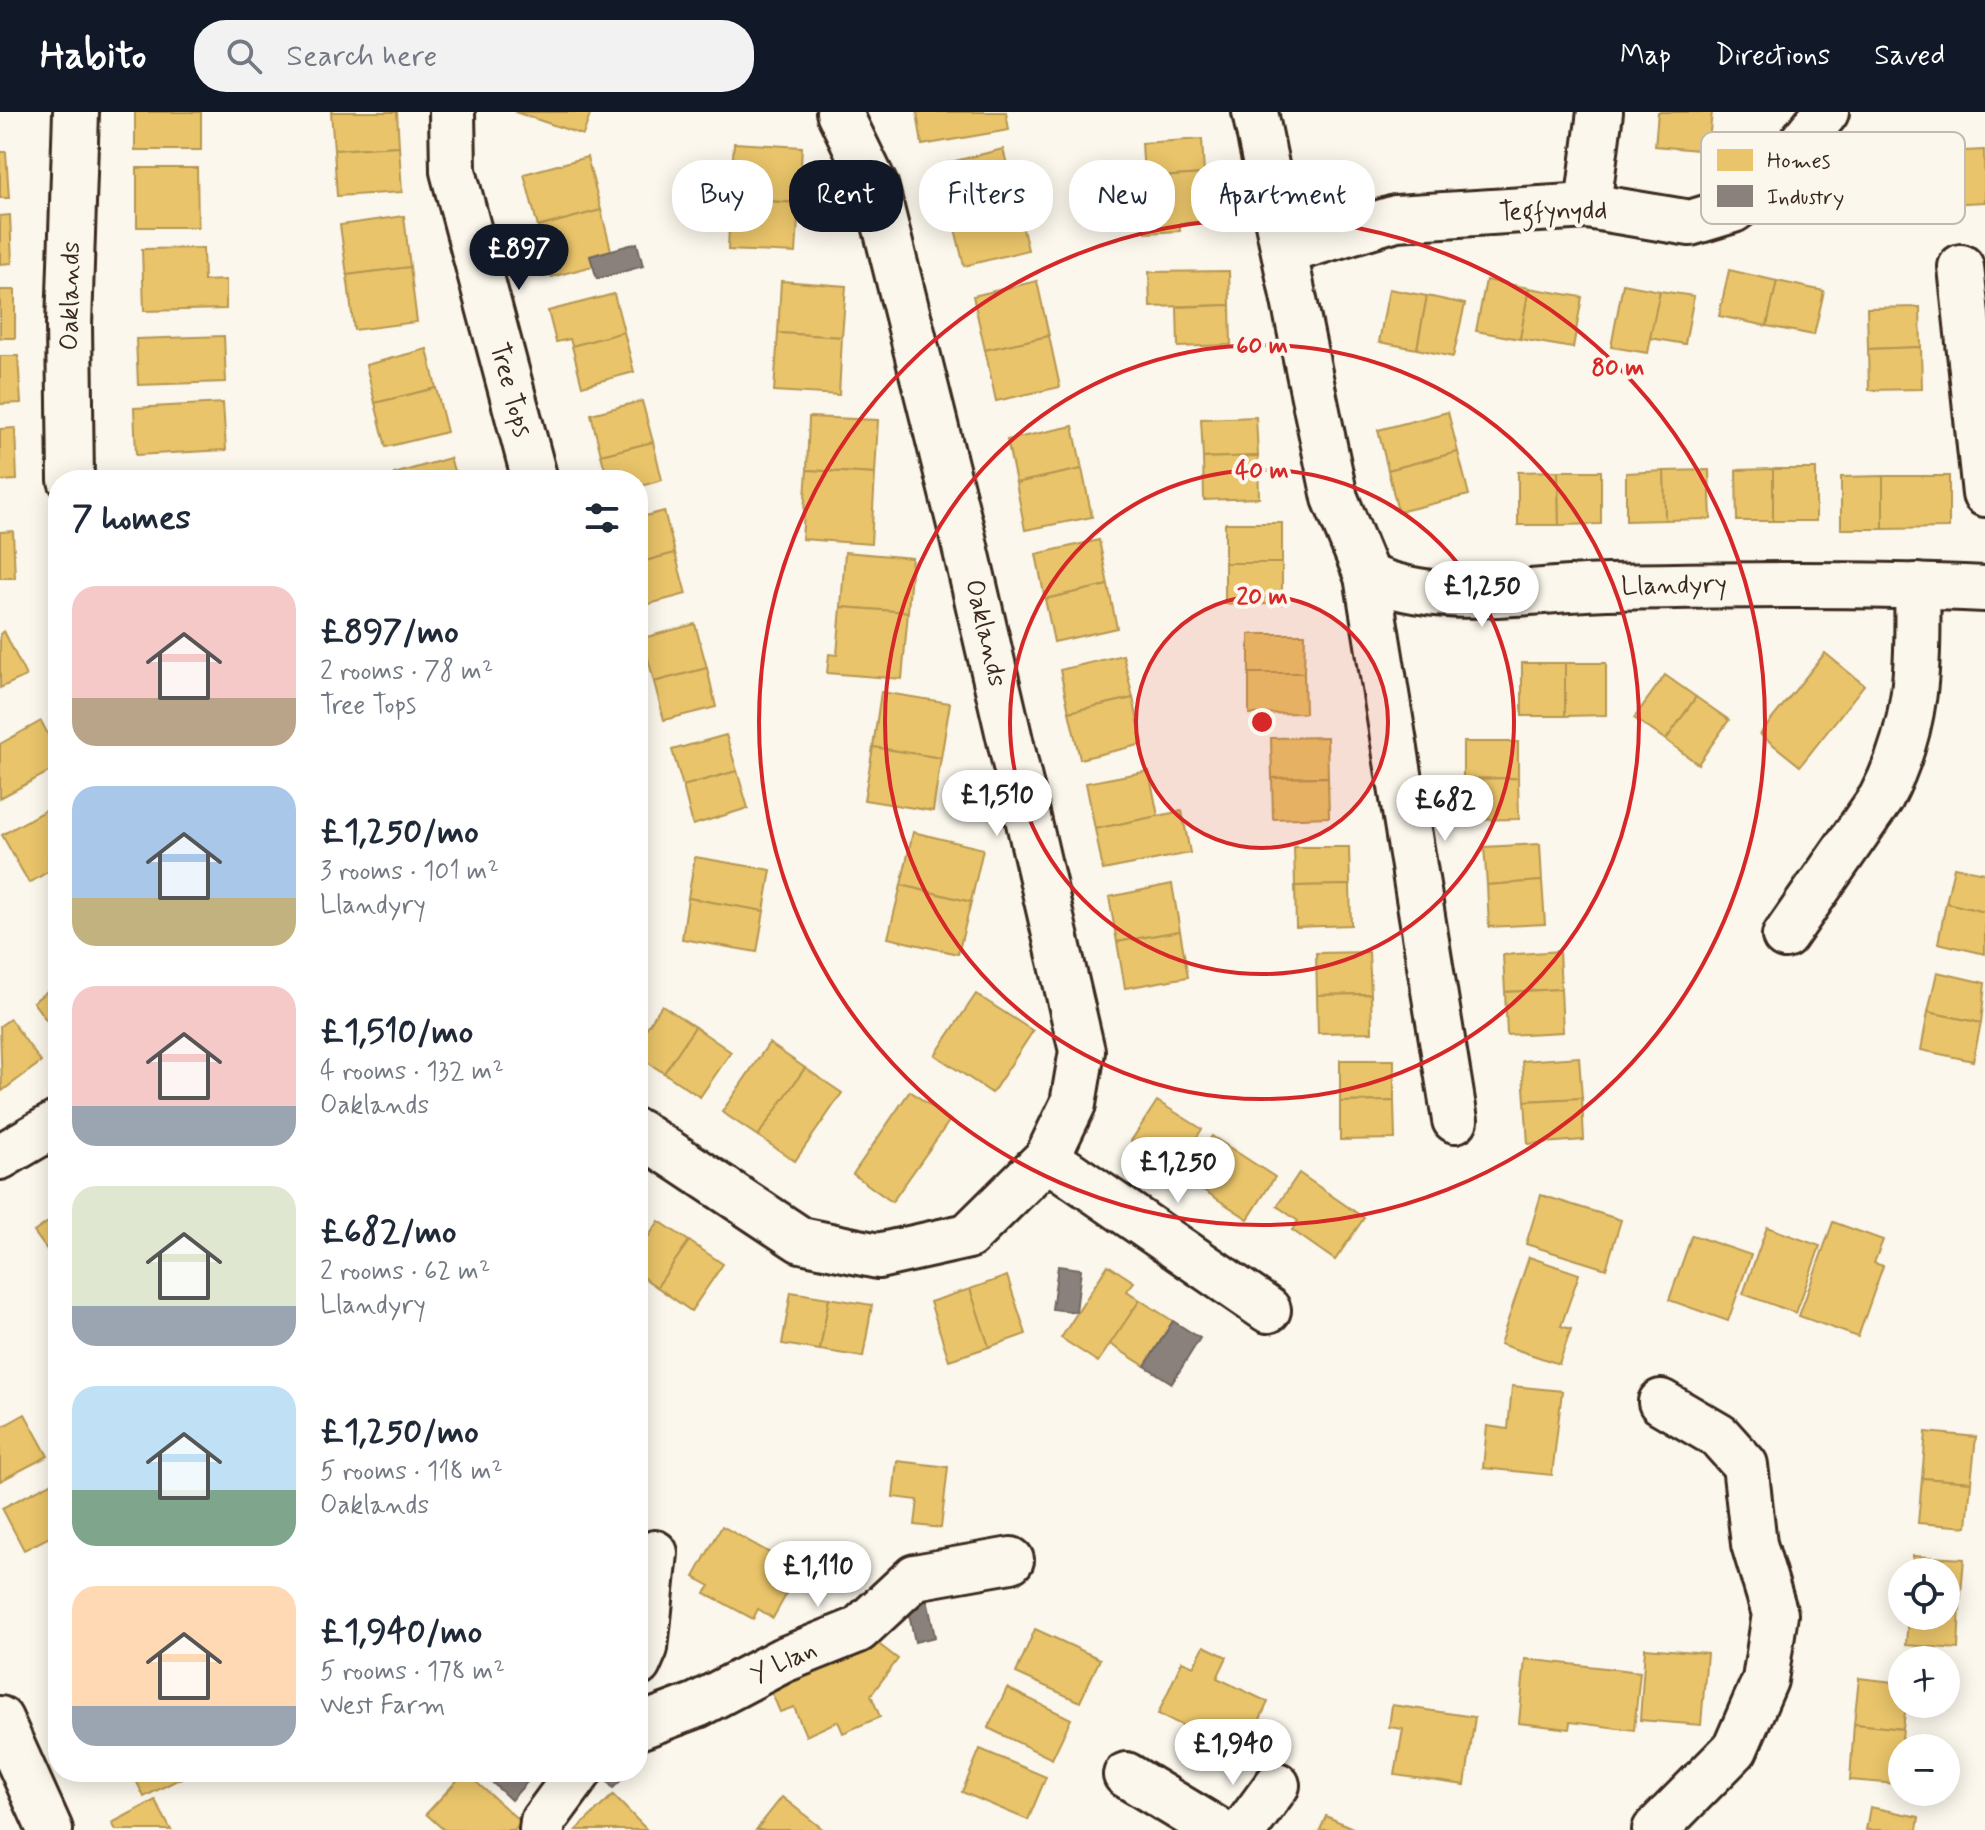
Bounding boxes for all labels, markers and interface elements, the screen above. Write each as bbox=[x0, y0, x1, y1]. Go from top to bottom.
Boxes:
search box bbox=[194, 20, 754, 92]
text: Habito bbox=[40, 32, 146, 81]
icon: search bbox=[222, 34, 266, 78]
text: Search here bbox=[286, 37, 437, 76]
text: Map bbox=[1620, 38, 1671, 75]
text: Directions bbox=[1715, 38, 1830, 75]
text: Saved bbox=[1874, 38, 1945, 75]
legend bbox=[1701, 132, 1965, 224]
text: Homes bbox=[1767, 148, 1831, 176]
chip: Buy bbox=[672, 160, 773, 232]
chip: Rent bbox=[789, 160, 903, 232]
chip: Filters bbox=[919, 160, 1053, 232]
chip: New bbox=[1069, 160, 1175, 232]
chip: Apartment bbox=[1191, 160, 1375, 232]
text: Industry bbox=[1767, 184, 1844, 212]
street label: Tegfynydd bbox=[1498, 194, 1608, 233]
pin: £897 bbox=[472, 224, 566, 292]
text: £897 bbox=[488, 233, 550, 267]
street label: Oaklands bbox=[53, 241, 89, 351]
text: 60 m bbox=[1236, 331, 1288, 362]
street label: Tree Tops bbox=[481, 339, 539, 441]
text: 80 m bbox=[1592, 353, 1644, 384]
text: 40 m bbox=[1235, 456, 1289, 487]
text: 7 homes bbox=[72, 496, 191, 541]
icon: filters bbox=[580, 496, 624, 540]
pin: £1,250 bbox=[1417, 561, 1547, 629]
street label: Llandyry bbox=[1621, 568, 1727, 604]
text: £1,250 bbox=[1443, 570, 1521, 604]
street label: Oaklands bbox=[956, 576, 1014, 690]
text: 20 m bbox=[1236, 582, 1288, 613]
text: £897/mo bbox=[320, 610, 459, 655]
icon: home bbox=[136, 618, 232, 714]
text: 2 rooms · 78 m² bbox=[320, 655, 493, 689]
text: Tree Tops bbox=[320, 689, 416, 723]
centre of rings bbox=[1248, 708, 1276, 736]
pin: £1,510 bbox=[932, 770, 1062, 838]
pin: £682 bbox=[1398, 775, 1492, 843]
text: £1,510 bbox=[960, 779, 1034, 813]
text: £682 bbox=[1414, 784, 1476, 818]
text: £1,250/mo bbox=[320, 810, 479, 855]
icon: home bbox=[136, 818, 232, 914]
text: 3 rooms · 101 m² bbox=[320, 855, 499, 889]
text: Llandyry bbox=[320, 889, 426, 923]
text: £1,510/mo bbox=[320, 1010, 473, 1055]
icon: home bbox=[136, 1018, 232, 1114]
text: 4 rooms · 132 m² bbox=[320, 1055, 504, 1089]
text: Oaklands bbox=[320, 1089, 429, 1123]
pin: £1,250 bbox=[1113, 1137, 1243, 1205]
text: £1,250 bbox=[1139, 1146, 1217, 1180]
text: £682/mo bbox=[320, 1210, 457, 1255]
icon: home bbox=[136, 1218, 232, 1314]
text: 2 rooms · 62 m² bbox=[320, 1255, 490, 1289]
text: Llandyry bbox=[320, 1289, 426, 1323]
text: £1,250/mo bbox=[320, 1410, 479, 1455]
icon: home bbox=[136, 1418, 232, 1514]
text: 5 rooms · 118 m² bbox=[320, 1455, 503, 1489]
text: Oaklands bbox=[320, 1489, 429, 1523]
pin: £1,110 bbox=[753, 1541, 883, 1609]
text: £1,110 bbox=[782, 1550, 854, 1584]
map controls bbox=[1888, 1558, 1960, 1806]
button: locate bbox=[1888, 1558, 1960, 1630]
text: £1,940/mo bbox=[320, 1610, 482, 1655]
icon: home bbox=[136, 1618, 232, 1714]
street label: Y Llan bbox=[746, 1633, 822, 1693]
button: + bbox=[1888, 1646, 1960, 1718]
text: 5 rooms · 178 m² bbox=[320, 1655, 505, 1689]
text: West Farm bbox=[320, 1689, 445, 1723]
pin: £1,940 bbox=[1168, 1719, 1298, 1787]
text: £1,940 bbox=[1193, 1728, 1273, 1762]
button: − bbox=[1888, 1734, 1960, 1806]

